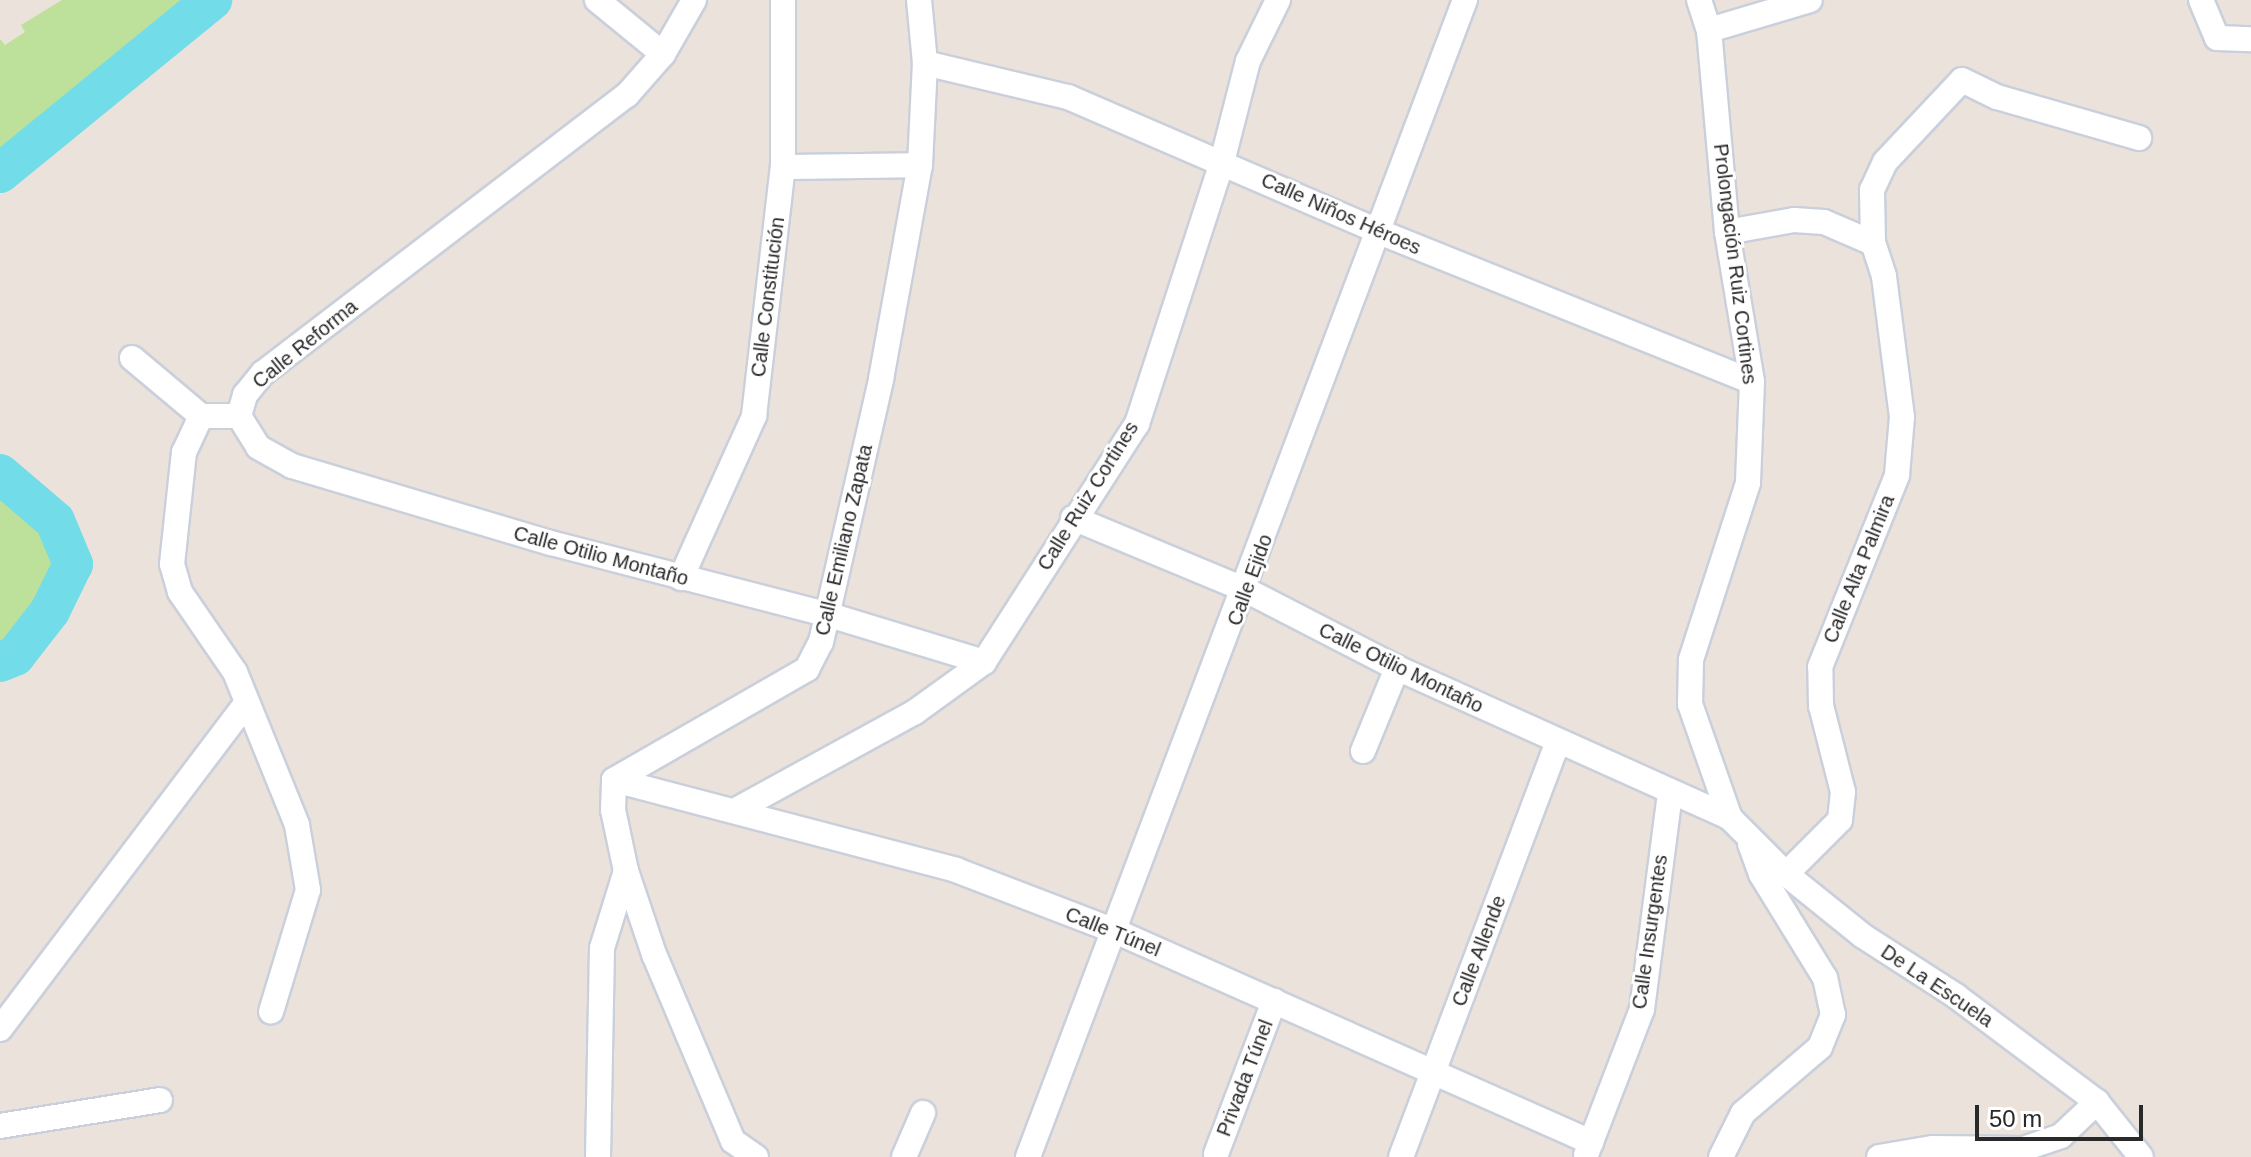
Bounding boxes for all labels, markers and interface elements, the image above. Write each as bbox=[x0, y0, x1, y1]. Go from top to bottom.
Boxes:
street label: Prolongación Ruiz Cortines bbox=[1708, 142, 1762, 386]
street label: Calle Niños Héroes bbox=[1257, 168, 1425, 260]
street label: Calle Constitución bbox=[746, 216, 790, 378]
street label: Calle Reforma bbox=[248, 294, 362, 394]
street label: Calle Ruiz Cortines bbox=[1032, 417, 1144, 575]
street label: Calle Emiliano Zapata bbox=[810, 442, 878, 638]
street label: Calle Alta Palmira bbox=[1818, 491, 1900, 647]
street label: Calle Otilio Montaño bbox=[511, 521, 691, 591]
street label: Calle Ejido bbox=[1222, 531, 1278, 629]
street label: Calle Otilio Montaño bbox=[1315, 618, 1487, 718]
street label: Calle Insurgentes bbox=[1627, 853, 1673, 1011]
street label: Calle Allende bbox=[1447, 892, 1511, 1010]
street label: Calle Túnel bbox=[1062, 902, 1164, 962]
street label: De La Escuela bbox=[1876, 940, 1998, 1032]
street label: Privada Túnel bbox=[1212, 1016, 1278, 1140]
scale bar bbox=[1979, 1089, 2147, 1139]
text: 50 m bbox=[1989, 1105, 2042, 1132]

